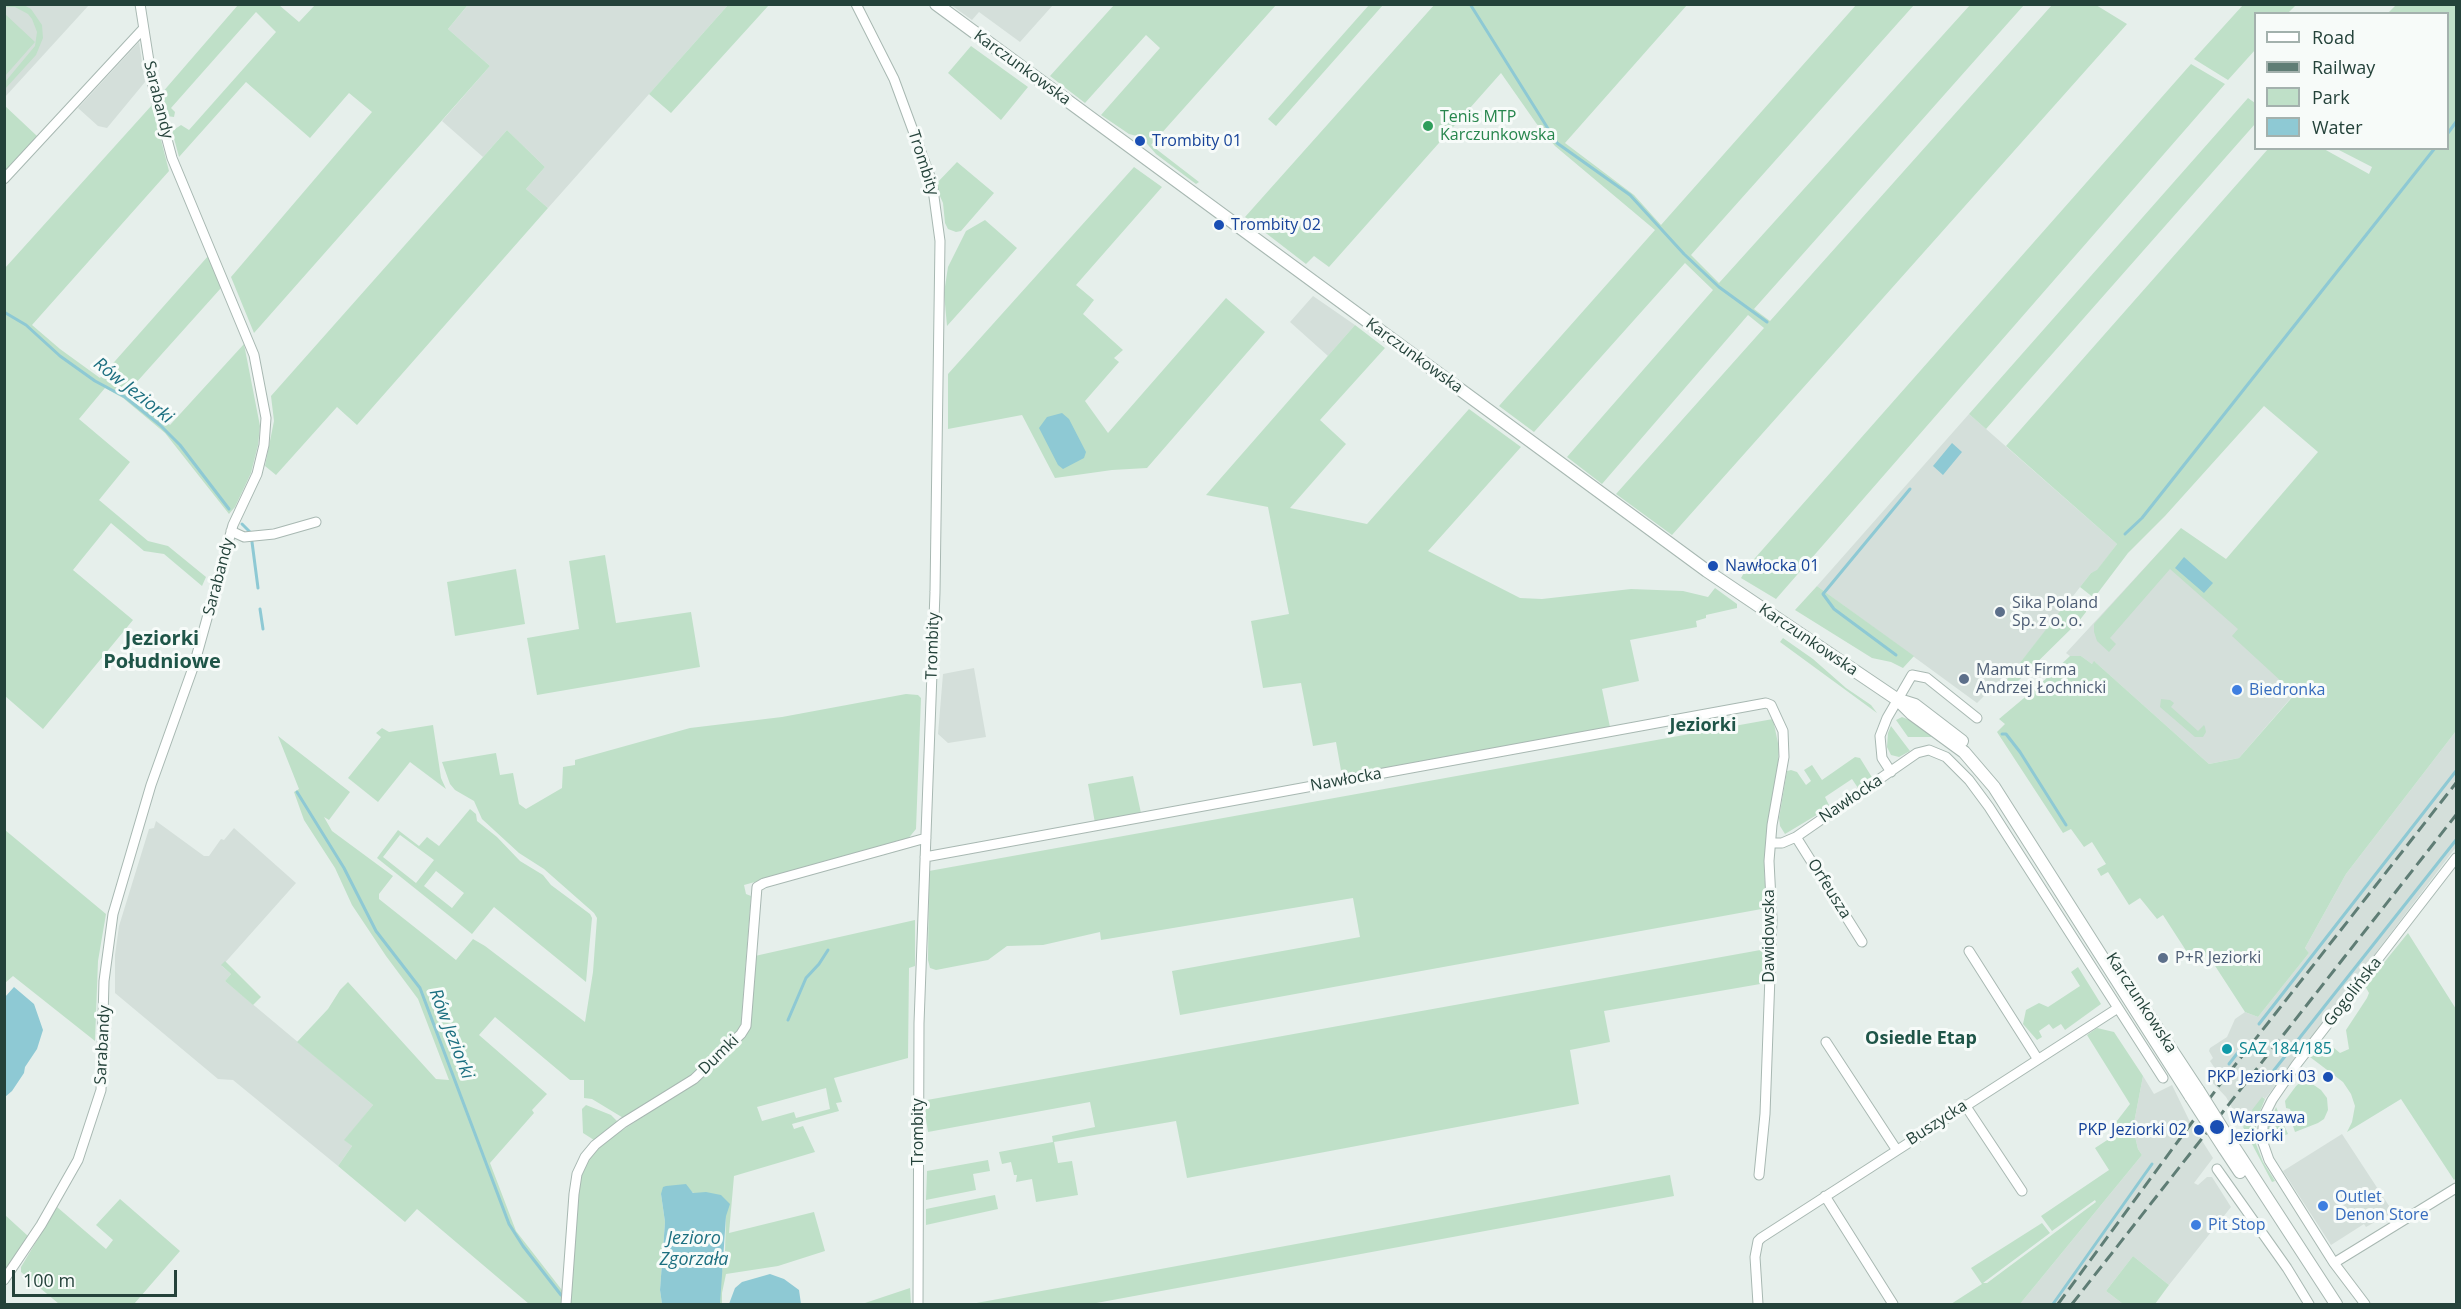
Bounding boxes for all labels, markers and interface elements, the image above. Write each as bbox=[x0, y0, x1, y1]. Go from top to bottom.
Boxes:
legend bbox=[2254, 12, 2449, 150]
text: Road bbox=[2312, 25, 2355, 49]
street label: Karczunkowska bbox=[970, 26, 1074, 110]
text: Railway bbox=[2312, 55, 2375, 79]
street label: Sarabandy bbox=[139, 59, 177, 141]
text: Park bbox=[2312, 85, 2350, 109]
place label: Tenis MTP Karczunkowska bbox=[1440, 107, 1555, 145]
text: Water bbox=[2312, 115, 2363, 139]
marker: Tenis MTP Karczunkowska bbox=[1421, 119, 1435, 133]
street label: Trombity bbox=[903, 128, 943, 198]
place label: Trombity 01 bbox=[1152, 131, 1242, 151]
marker: Trombity 01 bbox=[1133, 134, 1147, 148]
place label: Trombity 02 bbox=[1231, 215, 1321, 235]
marker: Trombity 02 bbox=[1212, 218, 1226, 232]
street label: Karczunkowska bbox=[1362, 314, 1466, 398]
water label: Rów Jeziorki bbox=[89, 353, 177, 429]
street label: Sarabandy bbox=[199, 536, 239, 618]
place label: Nawłocka 01 bbox=[1725, 556, 1819, 576]
marker: Nawłocka 01 bbox=[1706, 559, 1720, 573]
place label: Sika Poland Sp. z o. o. bbox=[2012, 593, 2098, 631]
street label: Karczunkowska bbox=[1755, 600, 1861, 680]
marker: Sika Poland Sp. z o. o. bbox=[1993, 605, 2007, 619]
street label: Trombity bbox=[922, 612, 944, 680]
district label: Jeziorki Południowe bbox=[103, 627, 221, 674]
place label: Mamut Firma Andrzej Łochnicki bbox=[1976, 660, 2106, 698]
marker: Mamut Firma Andrzej Łochnicki bbox=[1957, 672, 1971, 686]
place label: Biedronka bbox=[2249, 680, 2325, 700]
marker: Biedronka bbox=[2230, 683, 2244, 697]
district label: Jeziorki bbox=[1670, 715, 1736, 737]
street label: Nawłocka bbox=[1309, 764, 1383, 796]
street label: Nawłocka bbox=[1816, 771, 1886, 827]
street label: Orfeusza bbox=[1803, 855, 1855, 923]
street label: Dawidowska bbox=[1759, 889, 1779, 983]
place label: P+R Jeziorki bbox=[2175, 948, 2261, 968]
street label: Karczunkowska bbox=[2102, 949, 2180, 1057]
marker: P+R Jeziorki bbox=[2156, 951, 2170, 965]
street label: Gogolińska bbox=[2320, 954, 2386, 1030]
water label: Rów Jeziorki bbox=[424, 986, 478, 1082]
street label: Sarabandy bbox=[91, 1005, 115, 1085]
district label: Osiedle Etap bbox=[1865, 1028, 1977, 1050]
street label: Dumki bbox=[695, 1031, 743, 1079]
place label: SAZ 184/185 bbox=[2239, 1039, 2332, 1059]
marker: SAZ 184/185 bbox=[2220, 1042, 2234, 1056]
place label: PKP Jeziorki 03 bbox=[2207, 1067, 2316, 1087]
marker: PKP Jeziorki 03 bbox=[2321, 1070, 2335, 1084]
street label: Buszycka bbox=[1903, 1096, 1971, 1150]
street label: Trombity bbox=[908, 1098, 928, 1166]
place label: Warszawa Jeziorki bbox=[2230, 1108, 2306, 1146]
marker: Warszawa Jeziorki bbox=[2208, 1118, 2226, 1136]
place label: PKP Jeziorki 02 bbox=[2078, 1120, 2187, 1140]
marker: PKP Jeziorki 02 bbox=[2192, 1123, 2206, 1137]
place label: Outlet Denon Store bbox=[2335, 1187, 2429, 1225]
marker: Outlet Denon Store bbox=[2316, 1199, 2330, 1213]
place label: Pit Stop bbox=[2208, 1215, 2265, 1235]
marker: Pit Stop bbox=[2189, 1218, 2203, 1232]
water label: Jezioro Zgorzała bbox=[659, 1228, 729, 1270]
scale bar bbox=[15, 1258, 180, 1296]
text: 100 m bbox=[23, 1268, 75, 1292]

